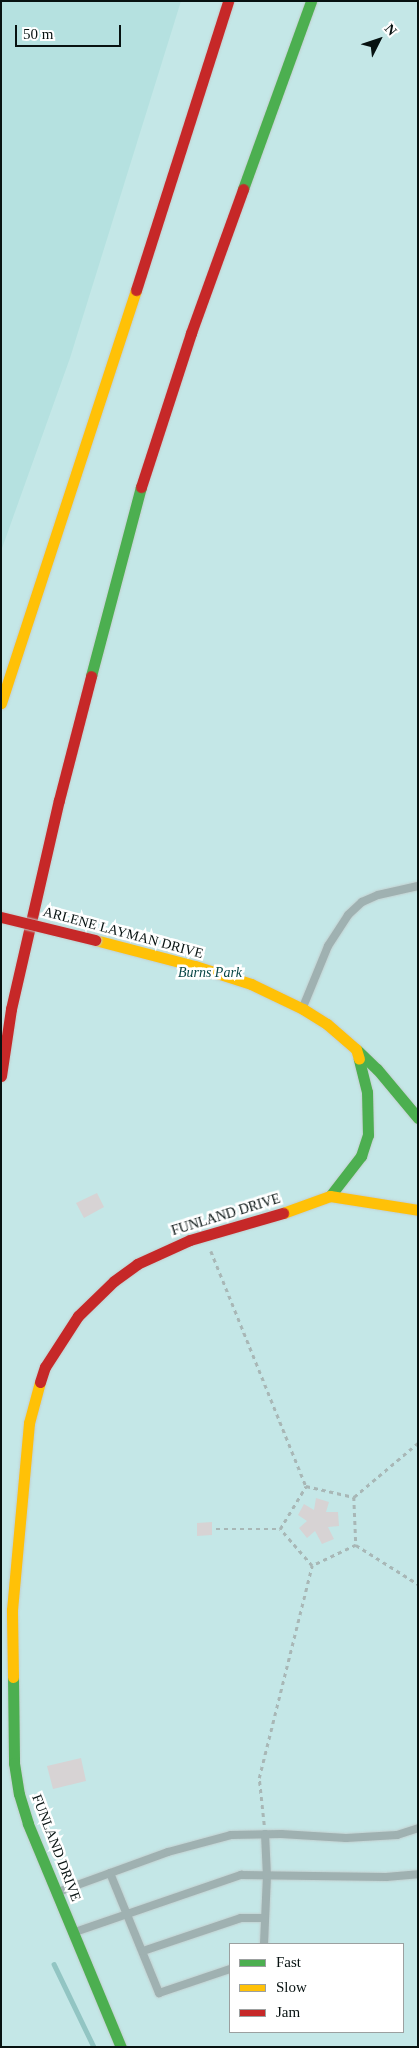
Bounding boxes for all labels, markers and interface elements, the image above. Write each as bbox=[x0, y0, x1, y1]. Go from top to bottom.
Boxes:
scale bar bbox=[18, 15, 124, 47]
north arrow bbox=[354, 15, 404, 65]
text: N bbox=[382, 21, 400, 39]
text: 50 m bbox=[23, 26, 53, 42]
street label: ARLENE LAYMAN DRIVE bbox=[41, 904, 205, 962]
park label: Burns Park bbox=[178, 965, 242, 981]
street label: FUNLAND DRIVE bbox=[169, 1190, 283, 1240]
street label: FUNLAND DRIVE bbox=[28, 1792, 84, 1904]
legend bbox=[229, 1943, 404, 2033]
text: Fast bbox=[276, 1954, 301, 1970]
text: Slow bbox=[276, 1979, 307, 1995]
text: Jam bbox=[276, 2004, 300, 2020]

